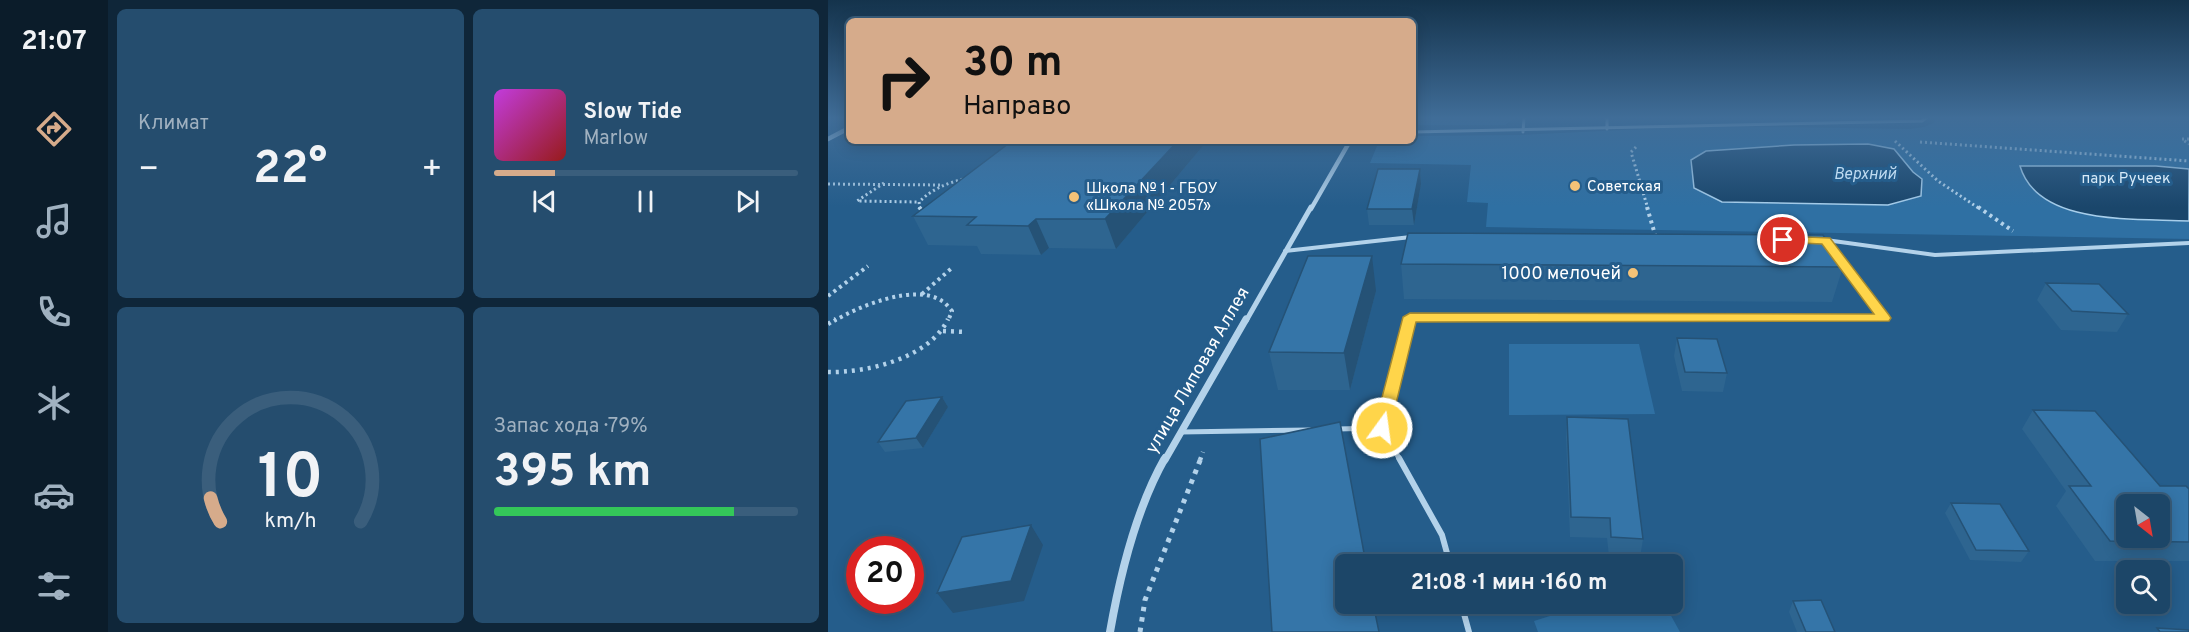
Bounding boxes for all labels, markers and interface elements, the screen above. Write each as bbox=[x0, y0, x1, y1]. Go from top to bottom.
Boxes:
text: 21:07 bbox=[21, 25, 87, 59]
text: 30 m bbox=[963, 38, 1062, 91]
icon: right bbox=[864, 42, 942, 120]
text: Направо bbox=[963, 90, 1071, 124]
text: Slow Tide bbox=[584, 99, 682, 126]
icon: directions bbox=[33, 108, 75, 150]
text: Климат bbox=[138, 111, 209, 137]
text: Marlow bbox=[584, 126, 648, 152]
text: 22° bbox=[253, 142, 327, 199]
text: − bbox=[138, 150, 159, 192]
text: + bbox=[421, 150, 442, 192]
water label: Верхний bbox=[1834, 165, 1897, 185]
park label: парк Ручеек bbox=[2081, 170, 2171, 189]
place label: Советская bbox=[1587, 178, 1661, 197]
marker: Советская bbox=[1568, 179, 1582, 193]
place label: Школа № 1 - ГБОУ «Школа № 2057» bbox=[1086, 180, 1218, 216]
icon: previous bbox=[528, 185, 561, 218]
icon: pause bbox=[629, 185, 662, 218]
icon: next bbox=[731, 185, 764, 218]
marker: Школа № 1 - ГБОУ «Школа № 2057» bbox=[1067, 190, 1081, 204]
icon: music bbox=[33, 200, 75, 242]
pin bbox=[1757, 214, 1808, 265]
icon: arrive bbox=[1766, 223, 1799, 256]
place label: 1000 мелочей bbox=[1502, 263, 1621, 286]
marker: 1000 мелочей bbox=[1626, 266, 1640, 280]
street label: улица Липовая Аллея bbox=[1141, 283, 1255, 458]
icon: phone bbox=[33, 291, 75, 333]
icon: climate bbox=[33, 382, 75, 424]
position arrow bbox=[1350, 396, 1414, 460]
text: Запас хода · 79% bbox=[494, 414, 648, 440]
text: 10 bbox=[257, 441, 323, 520]
text: 395 km bbox=[494, 445, 651, 502]
icon: car bbox=[33, 474, 75, 516]
north arrow bbox=[2116, 494, 2170, 548]
map controls bbox=[2116, 494, 2170, 614]
text: km/h bbox=[264, 508, 316, 535]
speed limit sign: 20 bbox=[846, 536, 924, 614]
button: search bbox=[2116, 560, 2170, 614]
icon: filters bbox=[33, 565, 75, 607]
text: 21:08 · 1 мин · 160 m bbox=[1411, 570, 1607, 597]

